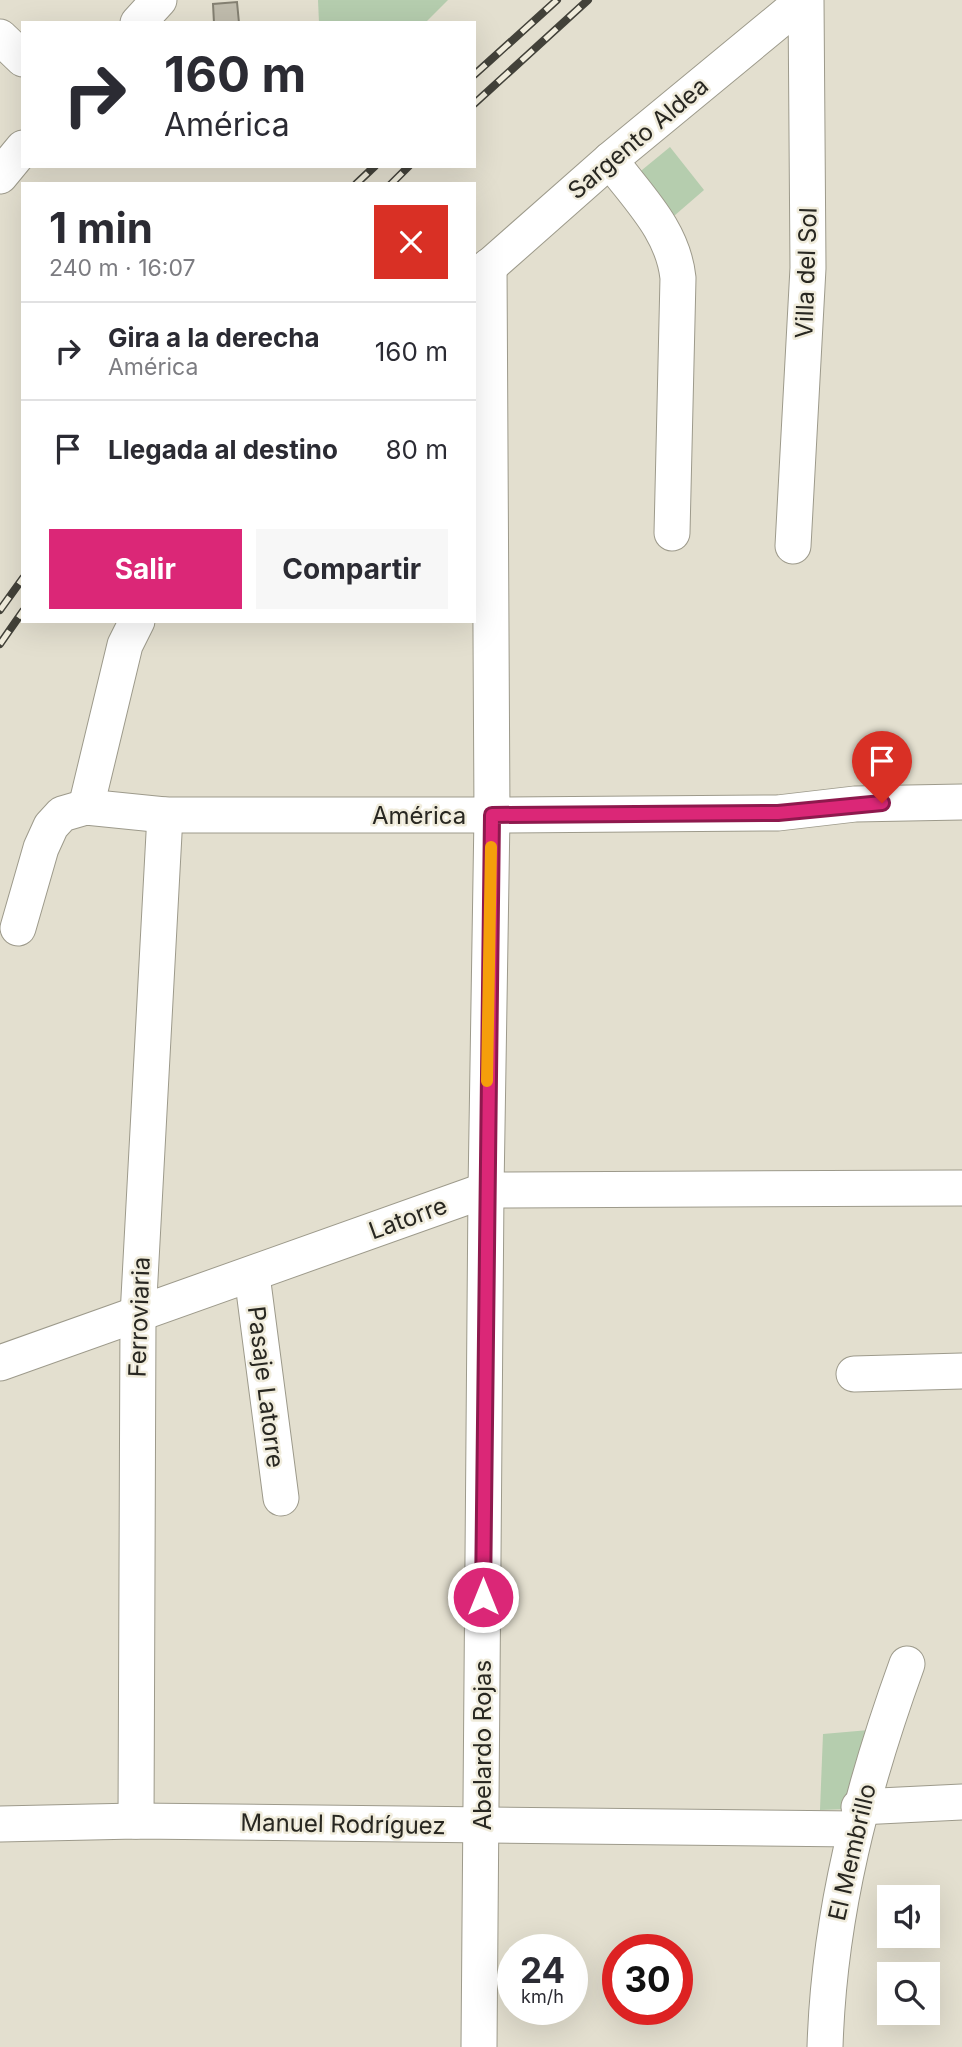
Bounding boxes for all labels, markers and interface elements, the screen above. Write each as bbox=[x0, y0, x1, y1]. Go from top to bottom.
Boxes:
text: 160 m bbox=[164, 45, 306, 104]
icon: right bbox=[49, 49, 140, 140]
street label: Sargento Aldea bbox=[562, 71, 714, 205]
text: América bbox=[164, 105, 290, 144]
text: 1 min bbox=[49, 202, 153, 253]
button: close bbox=[374, 205, 448, 279]
street label: Villa del Sol bbox=[789, 207, 823, 339]
text: 240 m · 16:07 bbox=[49, 254, 196, 282]
text: Gira a la derecha bbox=[108, 322, 320, 353]
icon: right bbox=[49, 332, 87, 370]
text: 160 m bbox=[375, 336, 448, 367]
text: América bbox=[108, 353, 198, 381]
icon: arrive bbox=[49, 430, 87, 468]
text: Llegada al destino bbox=[108, 434, 338, 465]
text: 80 m bbox=[385, 434, 448, 465]
button: Salir bbox=[49, 529, 242, 609]
button: Compartir bbox=[256, 529, 448, 609]
pin bbox=[852, 731, 912, 803]
icon: arrive bbox=[863, 742, 901, 780]
street label: América bbox=[372, 801, 466, 830]
street label: Latorre bbox=[365, 1191, 451, 1245]
street label: Ferroviaria bbox=[122, 1256, 156, 1378]
street label: Pasaje Latorre bbox=[242, 1305, 290, 1469]
position arrow bbox=[446, 1560, 520, 1634]
street label: Abelardo Rojas bbox=[468, 1660, 497, 1830]
street label: El Membrillo bbox=[822, 1781, 882, 1923]
street label: Manuel Rodríguez bbox=[240, 1808, 446, 1840]
map controls bbox=[877, 1885, 940, 2025]
button: sound bbox=[877, 1885, 940, 1948]
speed limit sign: 30 bbox=[602, 1934, 693, 2025]
text: 24 bbox=[520, 1949, 565, 1991]
button: search bbox=[877, 1962, 940, 2025]
text: km/h bbox=[521, 1986, 564, 2007]

